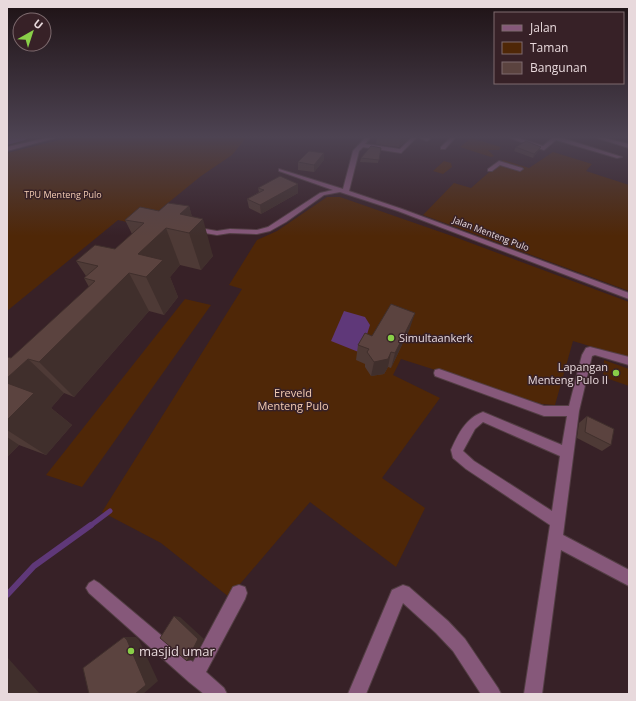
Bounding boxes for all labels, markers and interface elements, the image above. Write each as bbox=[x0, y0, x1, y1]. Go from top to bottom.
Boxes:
north arrow bbox=[12, 12, 52, 52]
legend bbox=[494, 12, 624, 84]
text: U bbox=[31, 15, 47, 32]
text: Jalan bbox=[529, 19, 557, 36]
text: Taman bbox=[530, 39, 568, 56]
text: Bangunan bbox=[530, 59, 587, 76]
park label: TPU Menteng Pulo bbox=[24, 188, 102, 201]
street label: Jalan Menteng Pulo bbox=[450, 213, 531, 254]
place label: Simultaankerk bbox=[399, 330, 473, 345]
marker: Simultaankerk bbox=[386, 333, 396, 343]
place label: Lapangan Menteng Pulo II bbox=[528, 359, 608, 387]
marker: Lapangan Menteng Pulo II bbox=[611, 368, 621, 378]
park label: Ereveld Menteng Pulo bbox=[257, 385, 329, 413]
place label: masjid umar bbox=[139, 642, 216, 660]
marker: masjid umar bbox=[126, 646, 136, 656]

